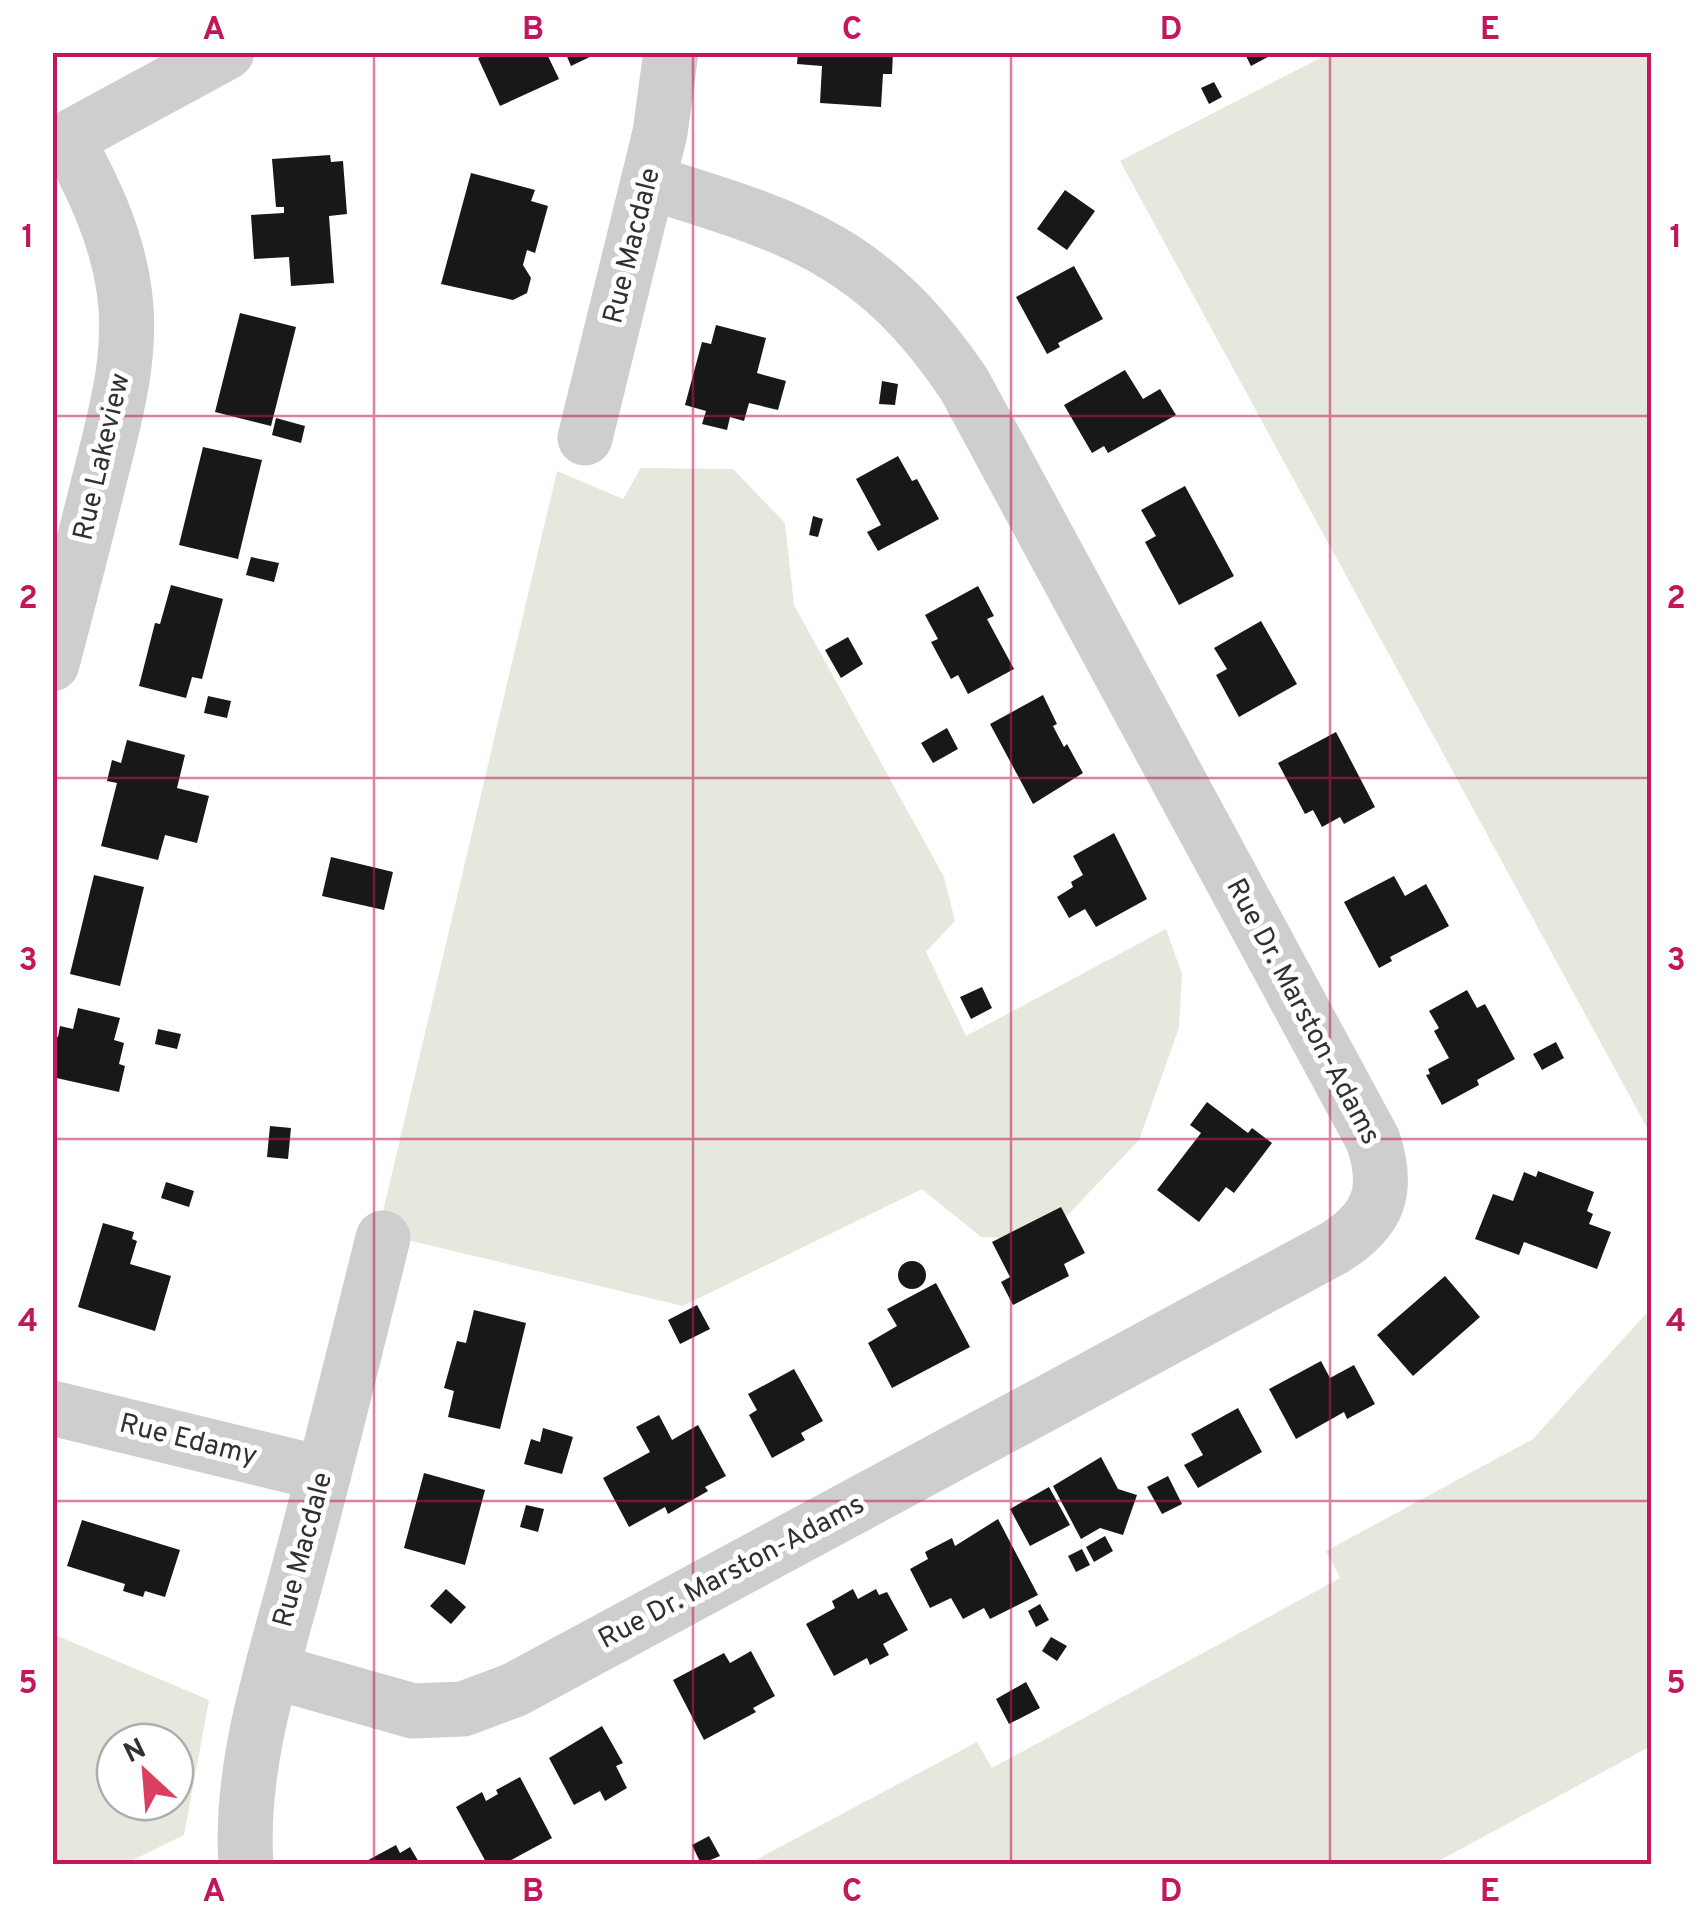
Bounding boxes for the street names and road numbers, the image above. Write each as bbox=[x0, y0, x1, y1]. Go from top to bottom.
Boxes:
street label: Rue Macdale bbox=[596, 164, 670, 328]
street label: Rue Lakeview bbox=[66, 370, 140, 544]
street label: Rue Dr. Marston-Adams bbox=[1216, 873, 1388, 1151]
street label: Rue Edamy bbox=[115, 1407, 261, 1475]
street label: Rue Macdale bbox=[266, 1468, 342, 1632]
street label: Rue Dr. Marston-Adams bbox=[593, 1487, 871, 1659]

